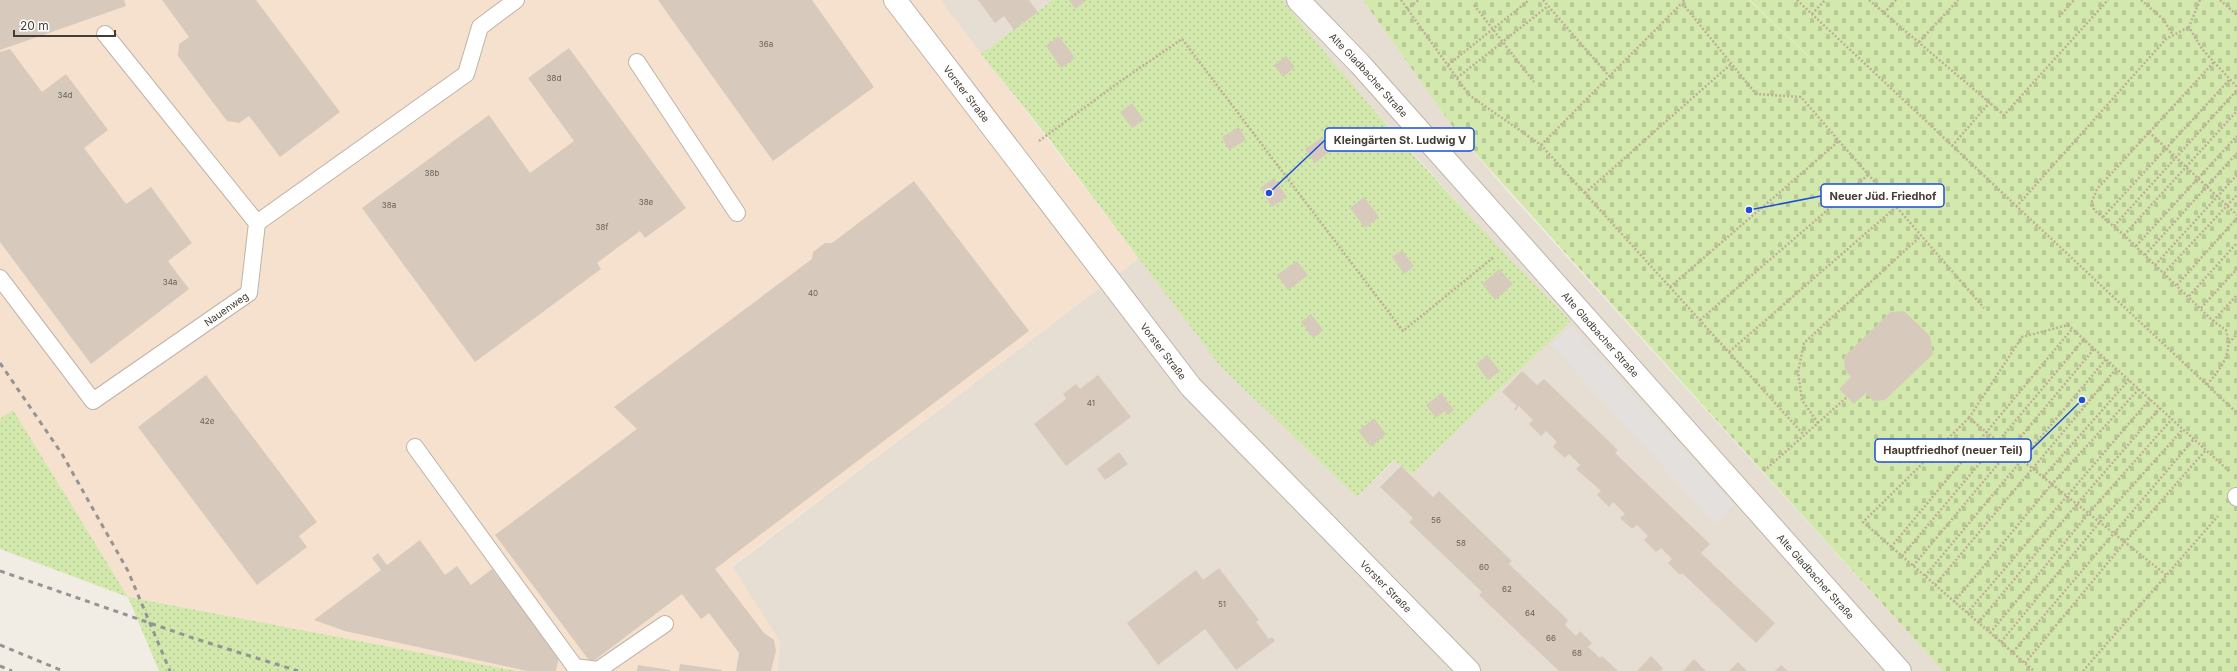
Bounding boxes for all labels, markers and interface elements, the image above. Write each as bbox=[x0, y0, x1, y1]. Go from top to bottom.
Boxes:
scale bar bbox=[14, 12, 115, 38]
text: 20 m bbox=[20, 18, 49, 33]
street label: Alte Gladbacher Straße bbox=[1327, 30, 1410, 120]
house number: 36a bbox=[759, 39, 773, 49]
street label: Vorster Straße bbox=[941, 63, 992, 125]
house number: 38d bbox=[547, 73, 561, 83]
house number: 34d bbox=[57, 90, 73, 100]
callout: Kleingärten St. Ludwig V bbox=[1325, 128, 1474, 151]
text: Kleingärten St. Ludwig V bbox=[1334, 133, 1466, 147]
house number: 38b bbox=[425, 168, 439, 178]
callout: Neuer Jüd. Friedhof bbox=[1821, 184, 1944, 207]
text: Neuer Jüd. Friedhof bbox=[1830, 189, 1937, 203]
house number: 38e bbox=[639, 197, 654, 207]
house number: 38a bbox=[382, 200, 396, 210]
house number: 38f bbox=[596, 222, 608, 232]
house number: 34a bbox=[163, 277, 177, 287]
house number: 40 bbox=[808, 288, 818, 298]
street label: Nauenweg bbox=[202, 289, 250, 328]
street label: Alte Gladbacher Straße bbox=[1559, 289, 1642, 380]
street label: Vorster Straße bbox=[1138, 320, 1189, 382]
house number: 41 bbox=[1087, 398, 1095, 408]
house number: 42e bbox=[200, 416, 215, 426]
callout: Hauptfriedhof (neuer Teil) bbox=[1875, 439, 2031, 462]
text: Hauptfriedhof (neuer Teil) bbox=[1883, 443, 2023, 457]
house number: 56 bbox=[1431, 515, 1441, 525]
street label: Alte Gladbacher Straße bbox=[1775, 531, 1857, 622]
house number: 58 bbox=[1456, 538, 1466, 548]
street label: Vorster Straße bbox=[1358, 558, 1414, 615]
house number: 60 bbox=[1479, 562, 1489, 572]
house number: 62 bbox=[1502, 584, 1512, 594]
house number: 51 bbox=[1218, 599, 1226, 609]
house number: 64 bbox=[1525, 608, 1535, 618]
house number: 66 bbox=[1546, 633, 1556, 643]
house number: 68 bbox=[1572, 648, 1582, 658]

